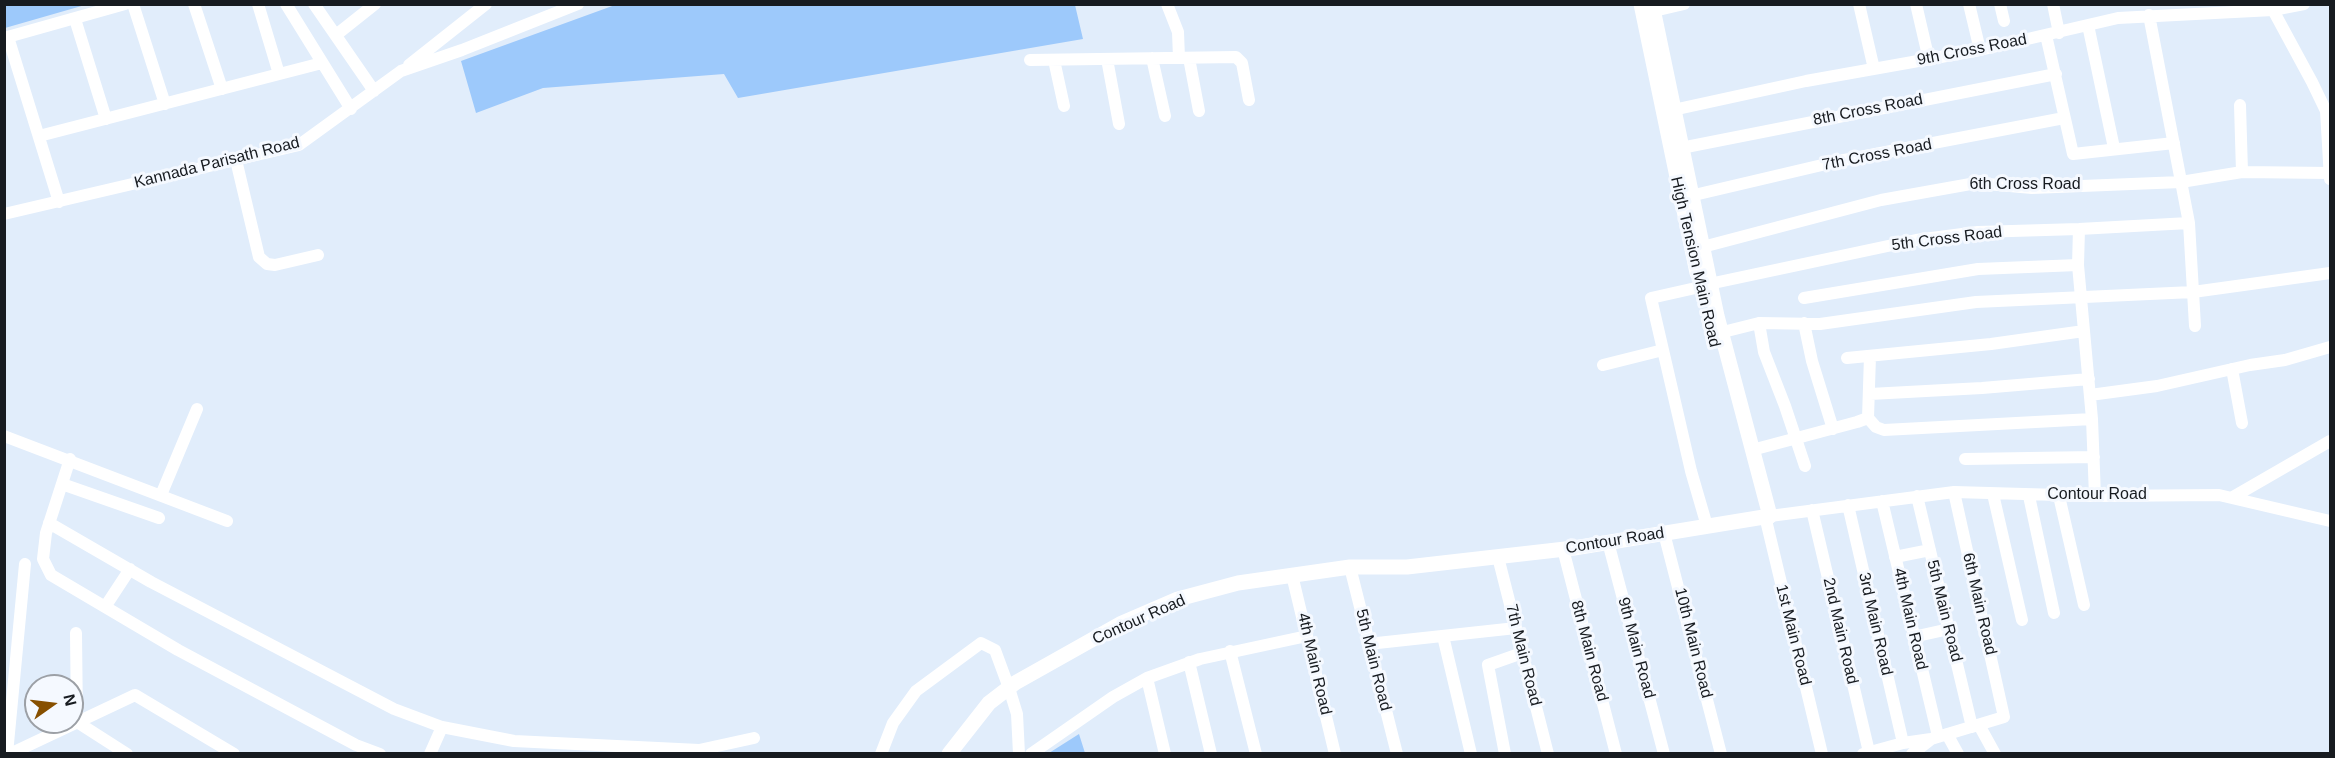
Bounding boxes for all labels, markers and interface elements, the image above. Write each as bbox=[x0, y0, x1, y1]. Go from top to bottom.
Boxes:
street label: 9th Cross Road bbox=[1916, 30, 2028, 70]
street label: 8th Cross Road bbox=[1812, 90, 1924, 130]
street label: Kannada Parisath Road bbox=[132, 133, 302, 193]
street label: 7th Cross Road bbox=[1821, 135, 1933, 175]
street label: High Tension Main Road bbox=[1666, 175, 1724, 349]
street label: 6th Cross Road bbox=[1969, 175, 2081, 195]
street label: 5th Cross Road bbox=[1891, 223, 2003, 255]
street label: Contour Road bbox=[2047, 485, 2147, 505]
street label: Contour Road bbox=[1564, 524, 1666, 558]
street label: 6th Main Road bbox=[1958, 551, 2000, 657]
street label: 5th Main Road bbox=[1922, 558, 1966, 664]
street label: 4th Main Road bbox=[1889, 566, 1931, 672]
street label: 3rd Main Road bbox=[1854, 571, 1896, 677]
street label: 2nd Main Road bbox=[1818, 576, 1862, 686]
street label: 1st Main Road bbox=[1771, 583, 1815, 687]
street label: 10th Main Road bbox=[1670, 586, 1716, 700]
street label: Contour Road bbox=[1090, 591, 1188, 649]
street label: 9th Main Road bbox=[1613, 595, 1659, 701]
street label: 8th Main Road bbox=[1566, 598, 1612, 704]
street label: 7th Main Road bbox=[1501, 602, 1545, 708]
street label: 5th Main Road bbox=[1351, 607, 1395, 713]
street label: 4th Main Road bbox=[1293, 611, 1335, 717]
north arrow bbox=[24, 674, 84, 734]
text: N bbox=[60, 692, 80, 708]

